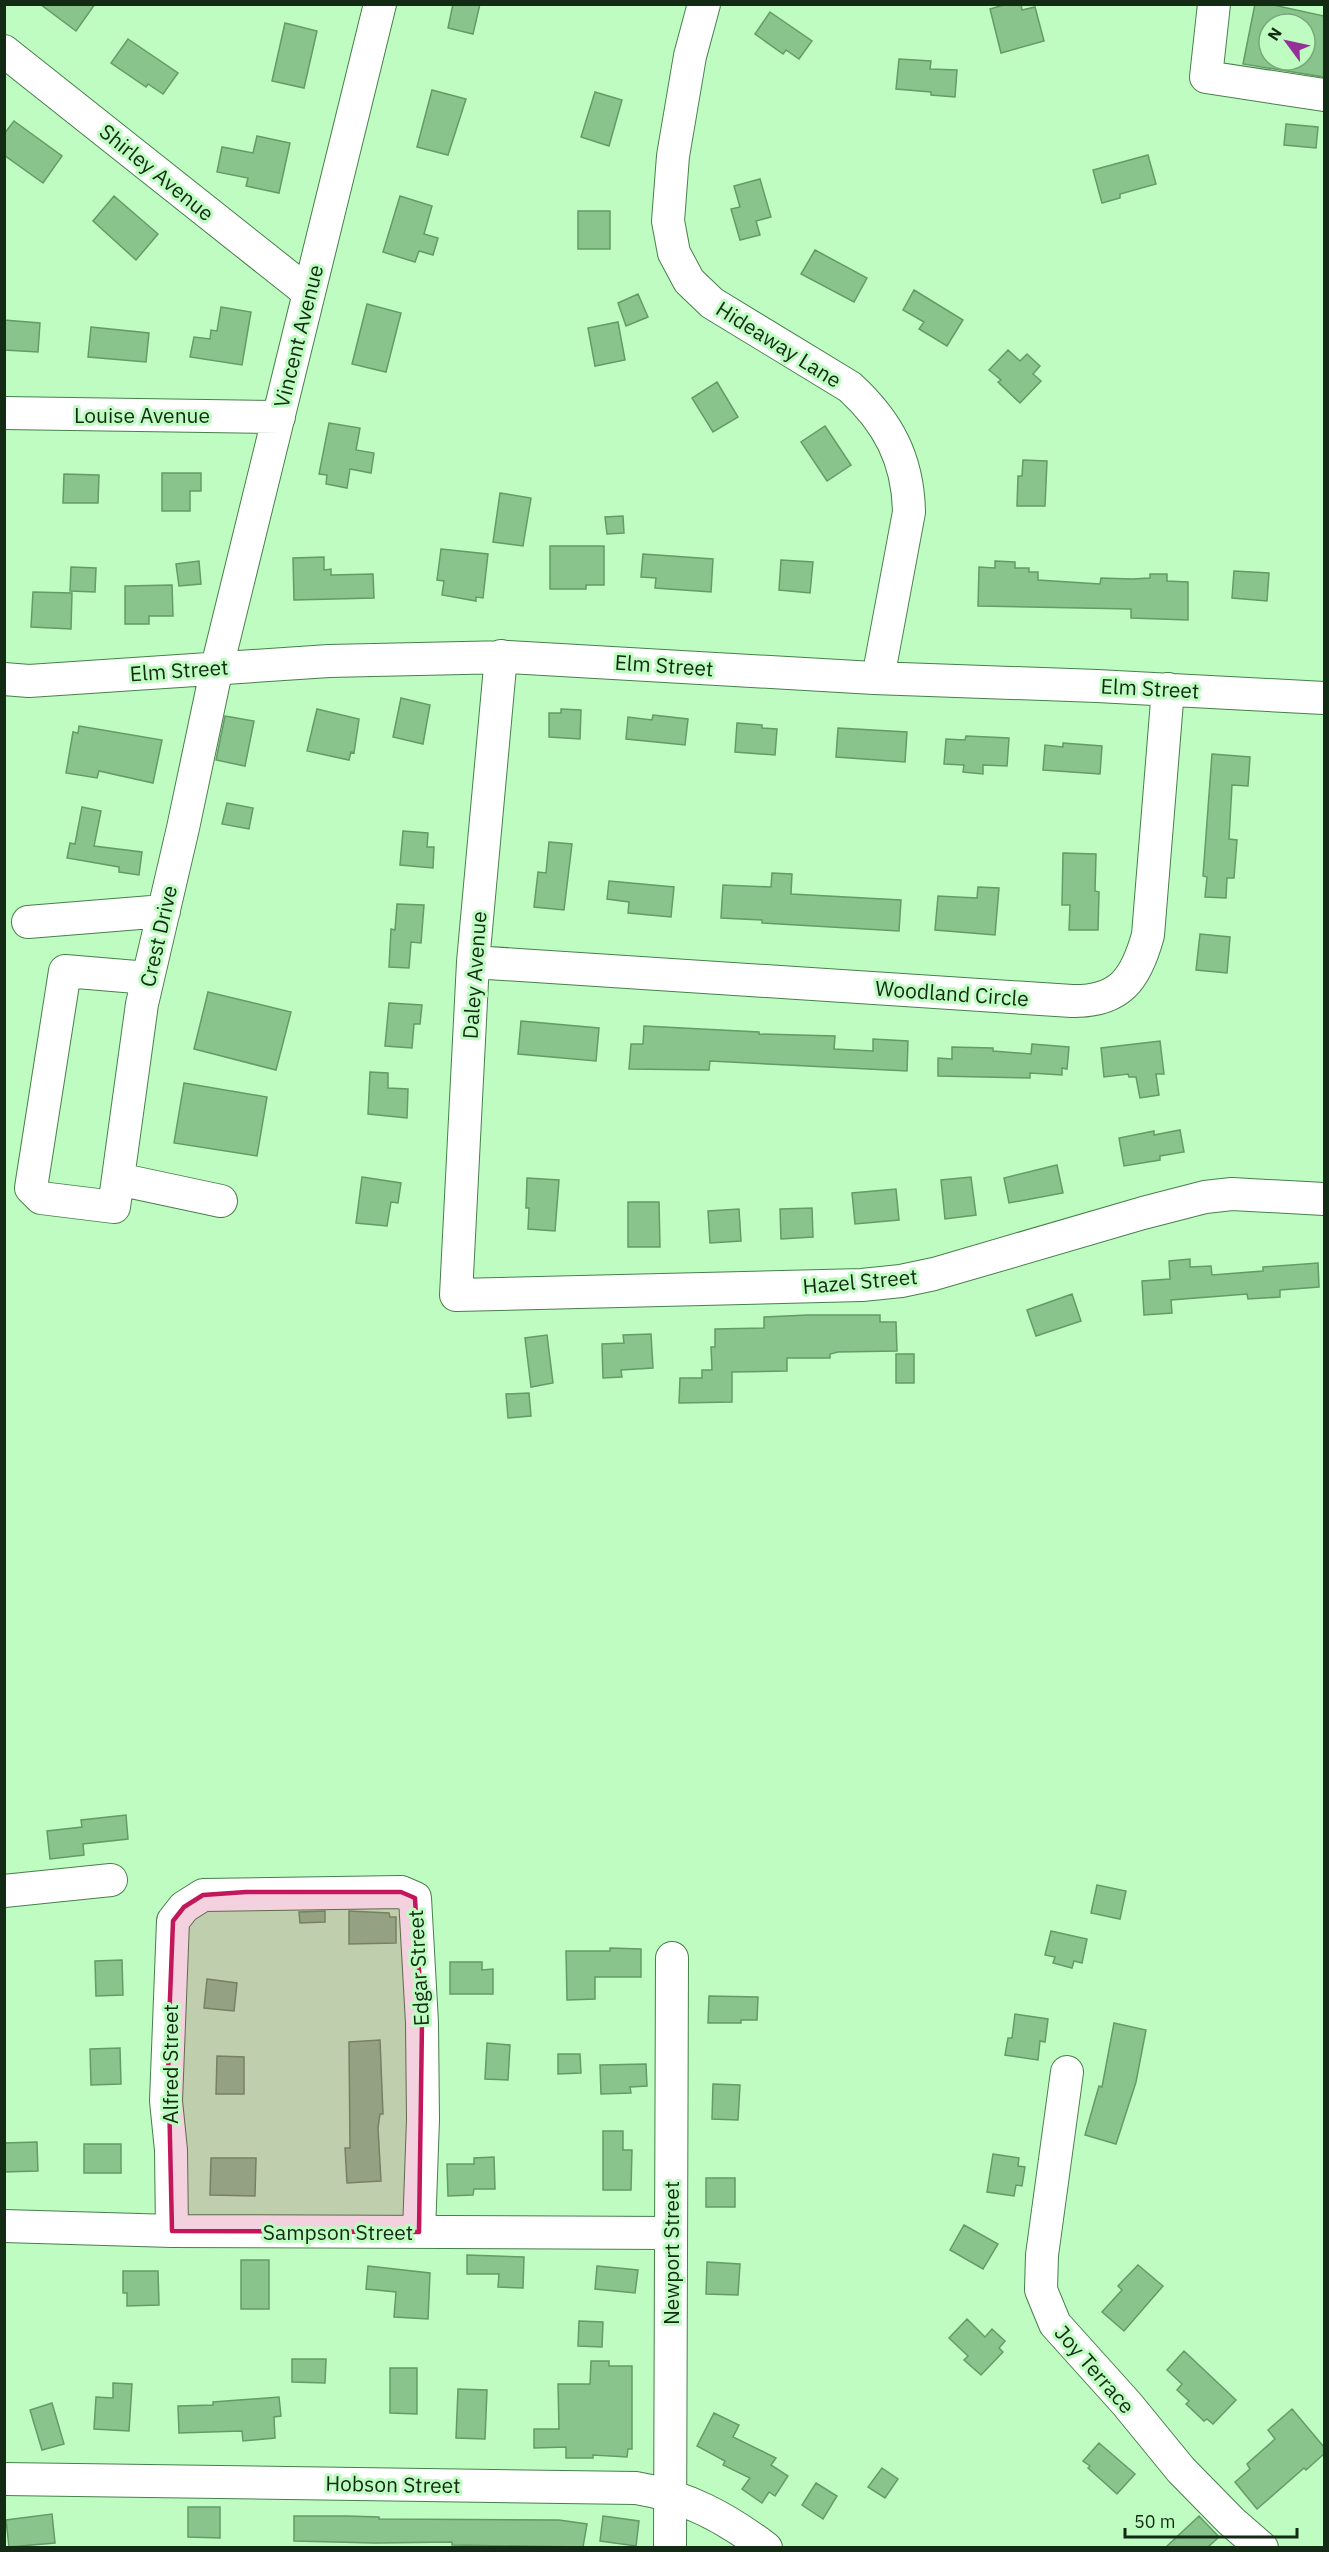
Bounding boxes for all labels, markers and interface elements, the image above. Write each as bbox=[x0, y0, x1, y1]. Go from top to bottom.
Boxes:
north arrow bbox=[1257, 12, 1317, 72]
text: N bbox=[1263, 24, 1286, 44]
street label: Shirley Avenue bbox=[94, 117, 220, 227]
street label: Vincent Avenue bbox=[267, 262, 329, 410]
street label: Hideaway Lane bbox=[711, 294, 847, 394]
street label: Louise Avenue bbox=[74, 401, 210, 429]
street label: Elm Street bbox=[614, 648, 714, 682]
street label: Elm Street bbox=[129, 653, 229, 687]
street label: Elm Street bbox=[1100, 671, 1200, 705]
street label: Crest Drive bbox=[133, 883, 183, 989]
street label: Daley Avenue bbox=[456, 910, 492, 1040]
street label: Woodland Circle bbox=[874, 974, 1030, 1012]
street label: Hazel Street bbox=[801, 1262, 919, 1300]
street label: Edgar Street bbox=[401, 1909, 435, 2027]
street label: Alfred Street bbox=[156, 2004, 184, 2124]
street label: Newport Street bbox=[657, 2181, 685, 2325]
street label: Sampson Street bbox=[263, 2218, 413, 2246]
street label: Joy Terrace bbox=[1049, 2319, 1141, 2419]
street label: Hobson Street bbox=[325, 2469, 461, 2499]
scale bar bbox=[1125, 2501, 1298, 2539]
text: 50 m bbox=[1134, 2510, 1176, 2533]

